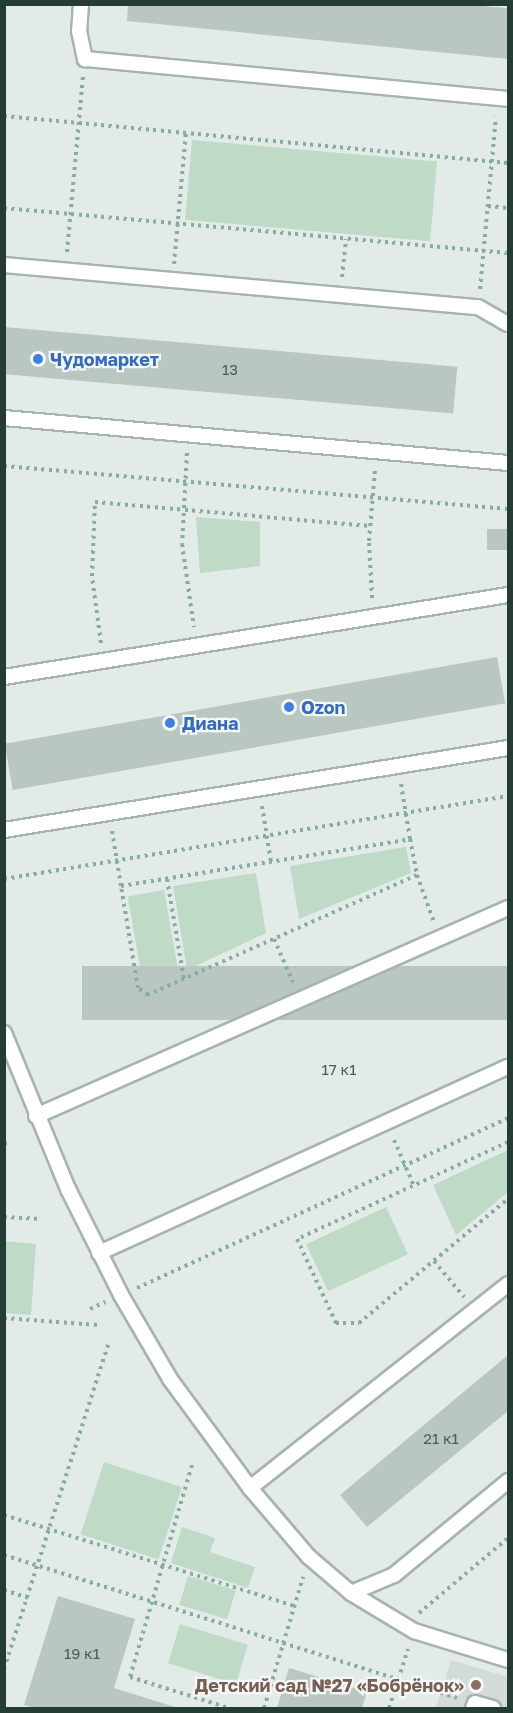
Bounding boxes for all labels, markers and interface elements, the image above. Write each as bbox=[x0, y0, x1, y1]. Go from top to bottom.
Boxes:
place label: Чудомаркет bbox=[50, 348, 159, 370]
marker: Чудомаркет bbox=[31, 352, 45, 366]
house number: 13 bbox=[222, 361, 238, 379]
place label: Ozon bbox=[301, 696, 345, 718]
marker: Ozon bbox=[282, 700, 296, 714]
place label: Диана bbox=[182, 712, 238, 734]
marker: Диана bbox=[163, 716, 177, 730]
house number: 17 к1 bbox=[322, 1061, 356, 1079]
house number: 21 к1 bbox=[423, 1430, 459, 1448]
house number: 19 к1 bbox=[64, 1645, 100, 1663]
place label: Детский сад №27 «Бобрёнок» bbox=[195, 1674, 464, 1696]
marker: Детский сад №27 «Бобрёнок» bbox=[469, 1678, 483, 1692]

